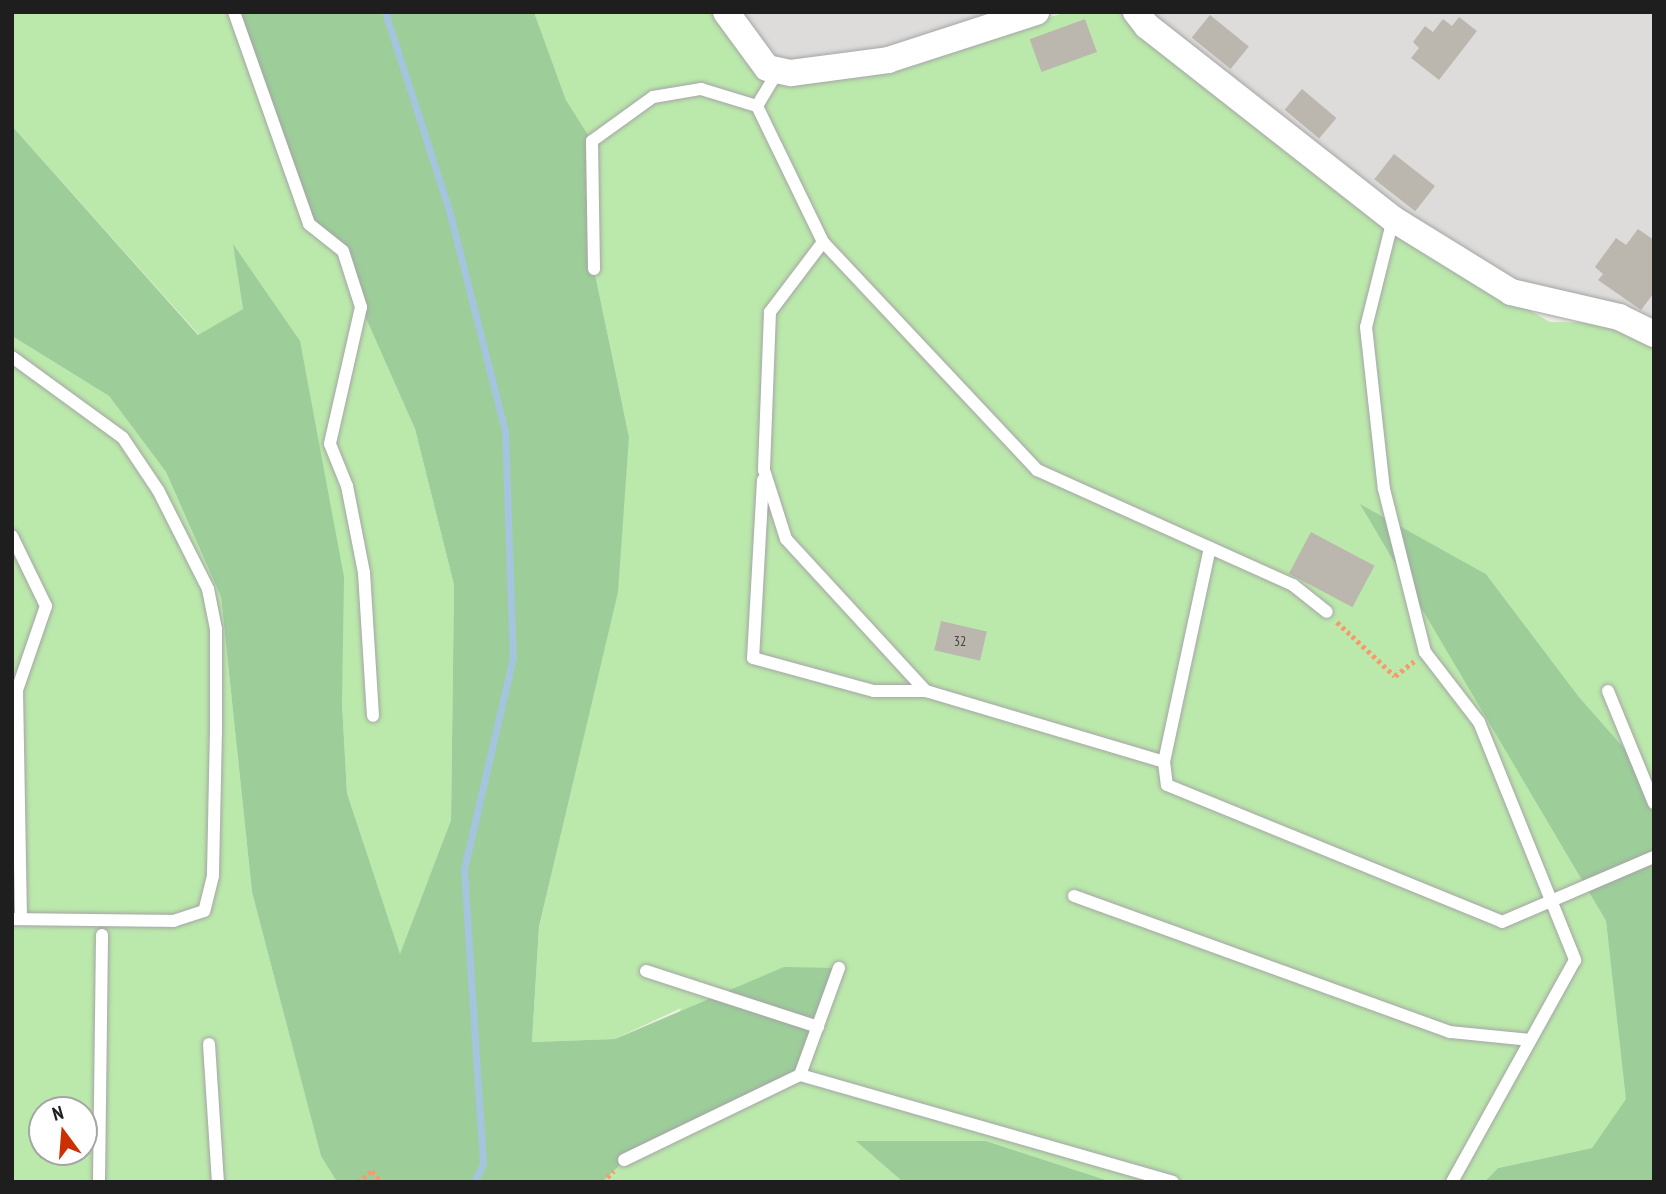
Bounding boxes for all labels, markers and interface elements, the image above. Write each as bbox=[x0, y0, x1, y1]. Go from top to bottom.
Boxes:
house number: 32 bbox=[954, 633, 966, 649]
north arrow bbox=[28, 1096, 98, 1166]
text: N bbox=[50, 1100, 66, 1126]

